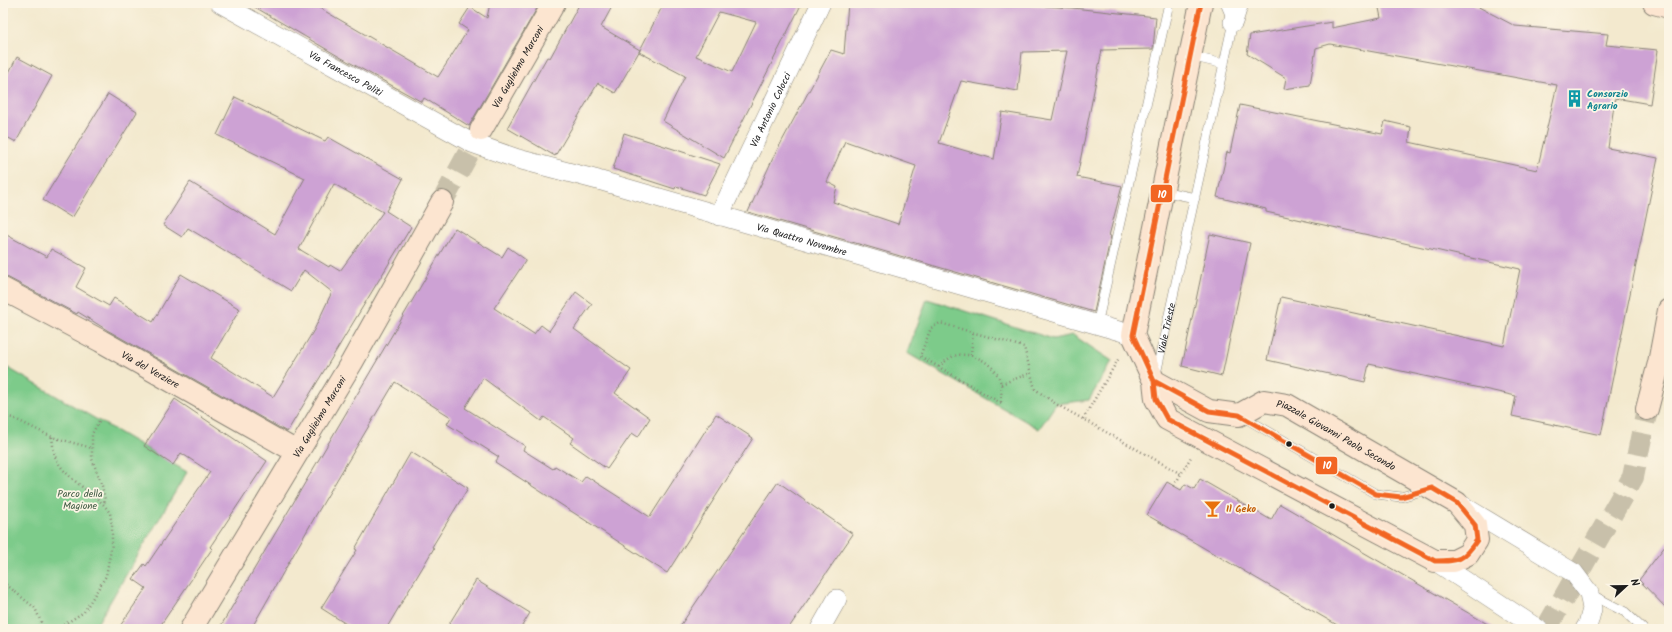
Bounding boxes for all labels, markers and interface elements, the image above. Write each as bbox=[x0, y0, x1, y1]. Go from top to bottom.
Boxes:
street label: Via Guglielmo Marconi bbox=[488, 22, 549, 112]
street label: Via Francesco Politi bbox=[306, 47, 386, 101]
street label: Via Antonio Colocci bbox=[746, 69, 796, 150]
place label: Consorzio Agrario bbox=[1587, 86, 1629, 114]
building icon: Consorzio Agrario bbox=[1564, 89, 1584, 109]
line badge: 10 bbox=[1150, 184, 1173, 203]
text: 10 bbox=[1158, 186, 1167, 204]
street label: Via Quattro Novembre bbox=[755, 219, 849, 261]
street label: Viale Trieste bbox=[1154, 301, 1180, 355]
street label: Via del Verziere bbox=[118, 347, 183, 393]
street label: Via Guglielmo Marconi bbox=[289, 373, 351, 461]
street label: Piazzale Giovanni Paolo Secondo bbox=[1275, 396, 1399, 475]
unlabelled marker bbox=[1284, 439, 1294, 449]
line badge: 10 bbox=[1315, 456, 1338, 475]
text: 10 bbox=[1323, 457, 1332, 475]
park label: Parco della Magione bbox=[57, 486, 103, 514]
bar icon: Il Geko bbox=[1203, 498, 1223, 518]
place label: Il Geko bbox=[1226, 501, 1256, 517]
unlabelled marker bbox=[1327, 501, 1337, 511]
north arrow bbox=[1606, 566, 1646, 606]
text: N bbox=[1625, 576, 1644, 589]

